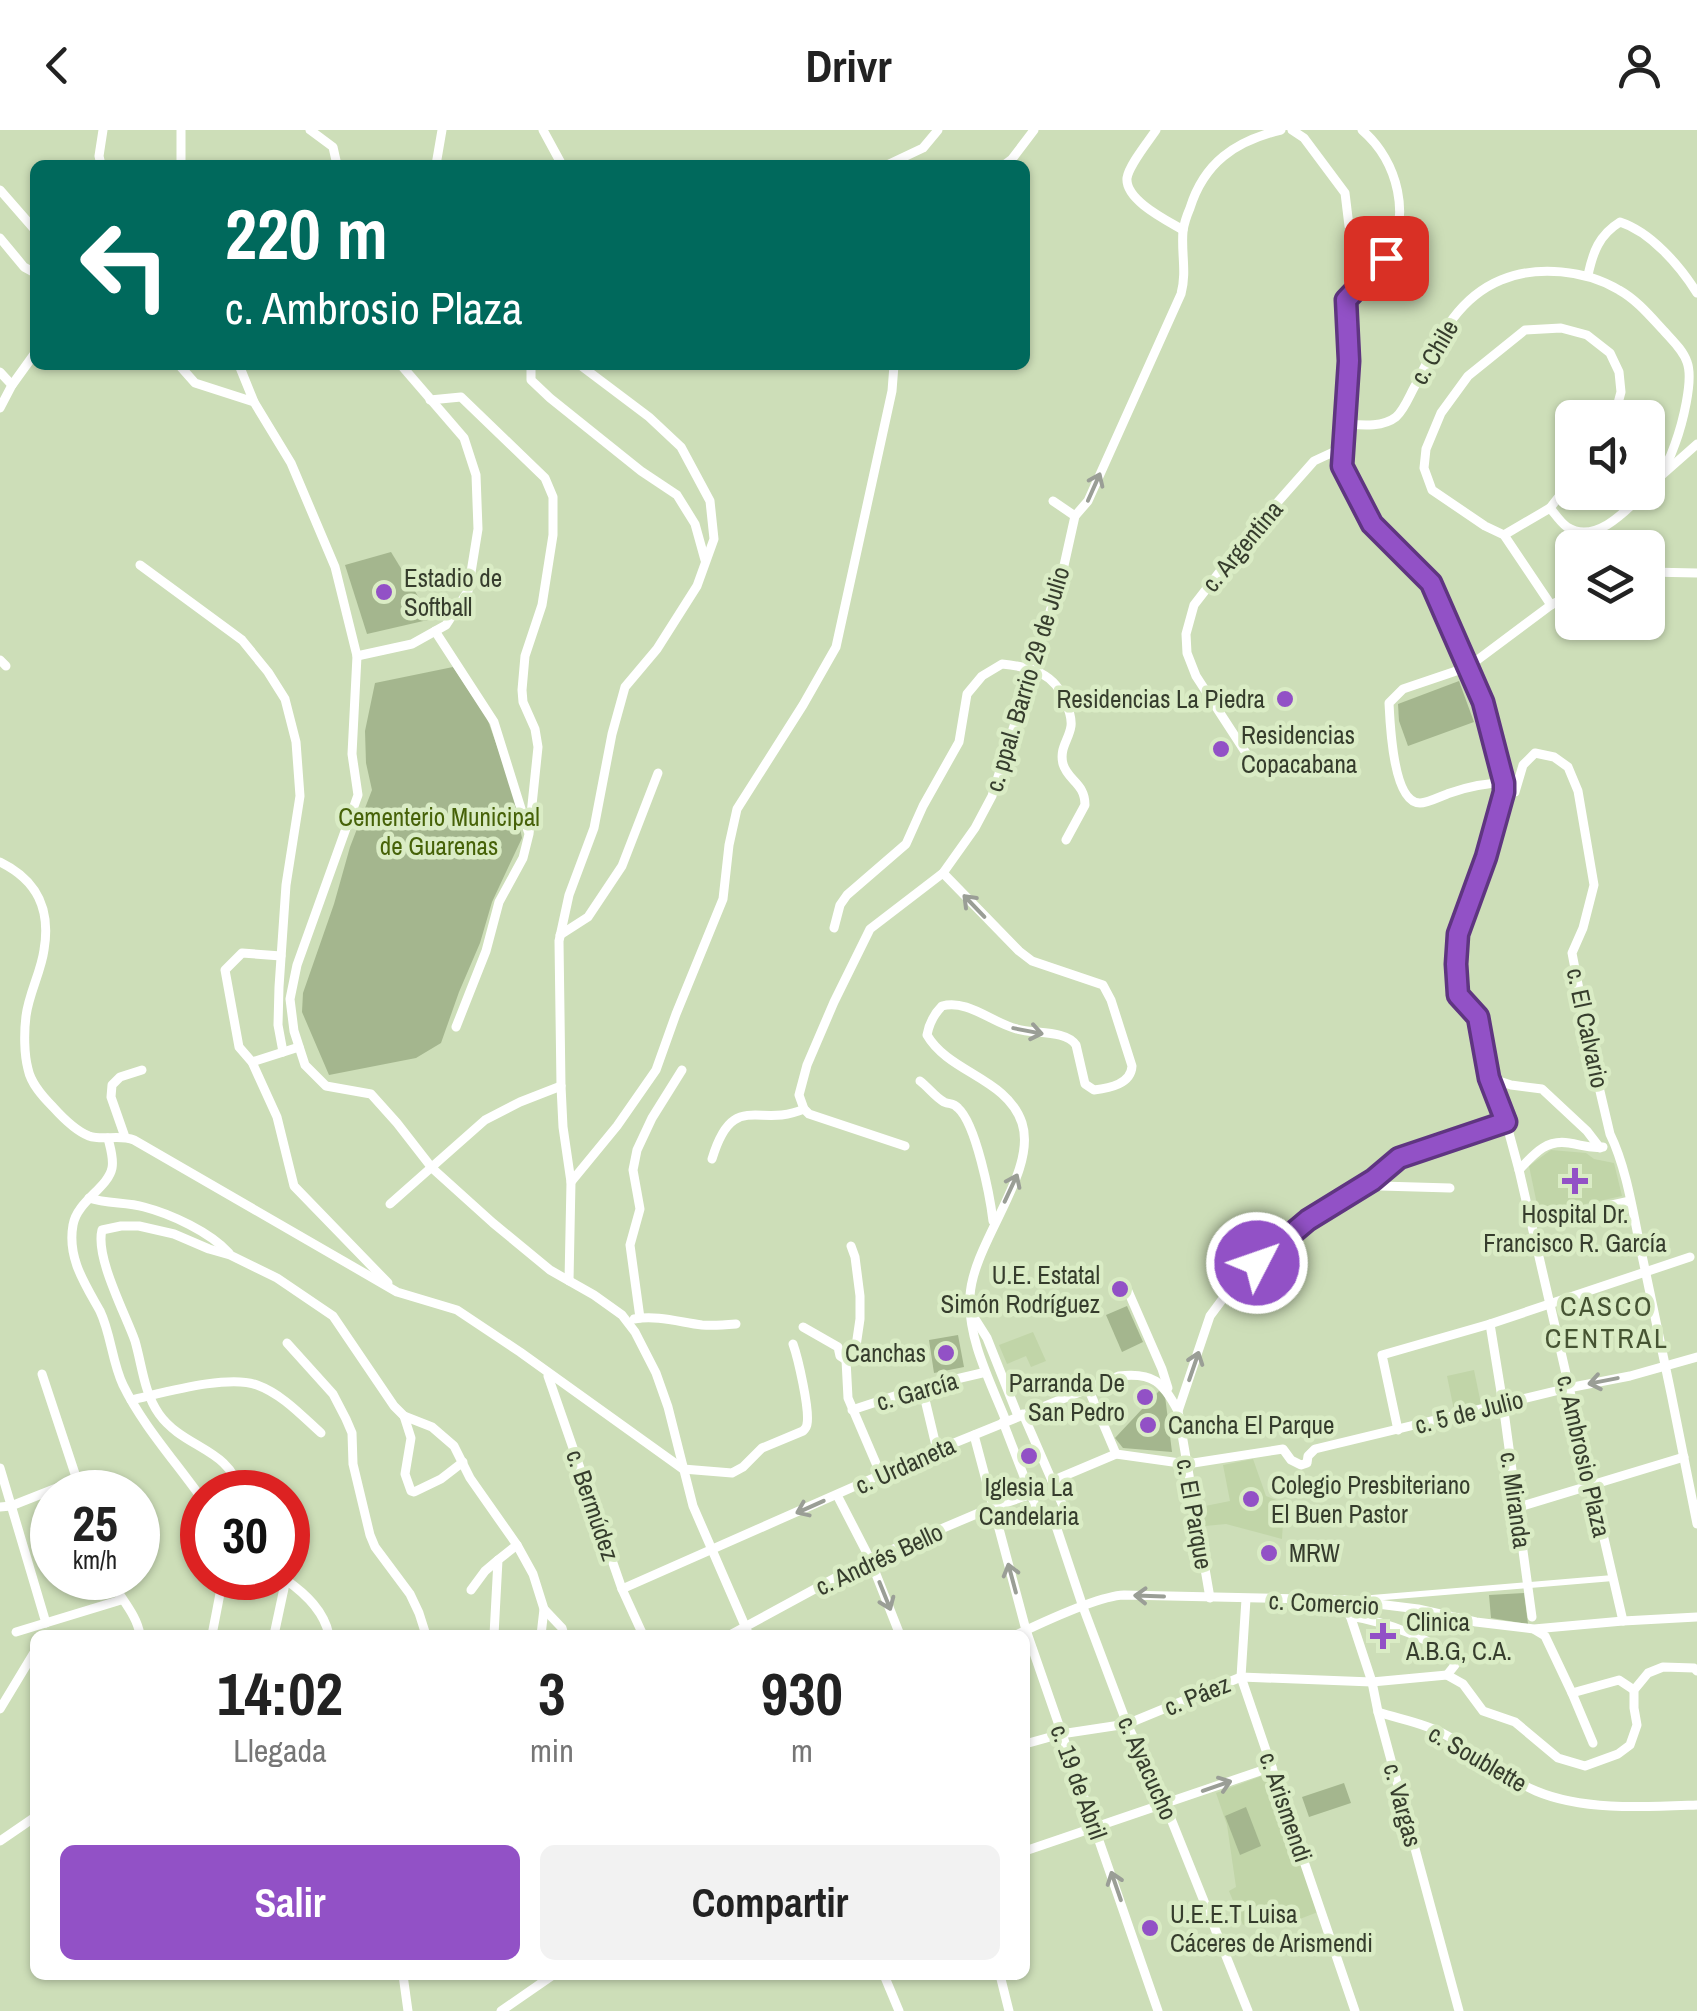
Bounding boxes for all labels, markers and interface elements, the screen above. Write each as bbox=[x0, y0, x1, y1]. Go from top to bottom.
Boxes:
text: Drivr bbox=[805, 35, 892, 96]
icon: back bbox=[30, 38, 85, 93]
icon: person bbox=[1612, 38, 1667, 93]
text: 220 m bbox=[225, 187, 388, 281]
icon: left bbox=[60, 200, 190, 330]
pin bbox=[1344, 216, 1429, 301]
icon: arrive bbox=[1359, 231, 1414, 286]
text: c. Ambrosio Plaza bbox=[225, 277, 522, 338]
street label: c. Chile bbox=[1402, 313, 1466, 391]
map controls bbox=[1555, 400, 1665, 640]
button: sound bbox=[1555, 400, 1665, 510]
one-way arrow bbox=[1086, 472, 1104, 503]
street label: c. Argentina bbox=[1194, 493, 1291, 599]
button: layers bbox=[1555, 530, 1665, 640]
place label: Estadio de Softball bbox=[404, 561, 502, 624]
street label: c. ppal. Barrio 29 de Julio bbox=[977, 562, 1077, 796]
marker: Estadio de Softball bbox=[373, 581, 395, 603]
place label: Residencias La Piedra bbox=[1056, 682, 1266, 716]
marker: Residencias La Piedra bbox=[1274, 688, 1296, 710]
place label: Residencias Copacabana bbox=[1241, 718, 1358, 781]
marker: Residencias Copacabana bbox=[1210, 738, 1232, 760]
park label: Cementerio Municipal de Guarenas bbox=[338, 800, 540, 863]
one-way arrow bbox=[963, 894, 987, 918]
street label: c. El Calvario bbox=[1559, 965, 1617, 1091]
one-way arrow bbox=[1011, 1022, 1044, 1041]
marker: Hospital Dr. Francisco R. García bbox=[1562, 1168, 1588, 1194]
one-way arrow bbox=[1002, 1174, 1021, 1204]
place label: Hospital Dr. Francisco R. García bbox=[1483, 1197, 1667, 1260]
position arrow bbox=[1205, 1211, 1309, 1315]
place label: U.E. Estatal Simón Rodríguez bbox=[940, 1258, 1100, 1321]
marker: U.E. Estatal Simón Rodríguez bbox=[1109, 1278, 1131, 1300]
district label: CASCO CENTRAL bbox=[1545, 1287, 1669, 1357]
place label: Canchas bbox=[845, 1336, 926, 1370]
marker: Canchas bbox=[935, 1342, 957, 1364]
one-way arrow bbox=[1186, 1351, 1204, 1382]
street label: c. García bbox=[872, 1363, 962, 1419]
place label: Parranda De San Pedro bbox=[1009, 1366, 1125, 1429]
street label: c. Ambrosio Plaza bbox=[1549, 1372, 1619, 1541]
one-way arrow bbox=[1587, 1372, 1619, 1391]
street label: c. 5 de Julio bbox=[1411, 1382, 1527, 1442]
marker: Parranda De San Pedro bbox=[1134, 1386, 1156, 1408]
place label: Cancha El Parque bbox=[1168, 1408, 1334, 1442]
marker: Cancha El Parque bbox=[1137, 1414, 1159, 1436]
street label: c. Urdaneta bbox=[850, 1428, 961, 1502]
street label: c. Bermúdez bbox=[558, 1445, 628, 1565]
marker: Iglesia La Candelaria bbox=[1018, 1445, 1040, 1467]
street label: c. Miranda bbox=[1492, 1450, 1540, 1551]
street label: c. El Parque bbox=[1169, 1456, 1221, 1572]
place label: Colegio Presbiteriano El Buen Pastor bbox=[1271, 1468, 1470, 1531]
speed limit sign: 30 bbox=[180, 1470, 310, 1600]
place label: Iglesia La Candelaria bbox=[979, 1470, 1080, 1533]
marker: Colegio Presbiteriano El Buen Pastor bbox=[1240, 1488, 1262, 1510]
text: 25 bbox=[72, 1489, 118, 1557]
one-way arrow bbox=[795, 1499, 826, 1517]
street label: c. Andrés Bello bbox=[810, 1515, 948, 1603]
place label: MRW bbox=[1289, 1536, 1341, 1570]
marker: MRW bbox=[1258, 1542, 1280, 1564]
text: km/h bbox=[73, 1543, 117, 1577]
one-way arrow bbox=[1002, 1563, 1020, 1594]
one-way arrow bbox=[877, 1580, 895, 1611]
street label: c. Comercio bbox=[1268, 1583, 1380, 1623]
one-way arrow bbox=[1133, 1587, 1166, 1606]
place label: Clinica A.B.G, C.A. bbox=[1405, 1605, 1512, 1668]
marker: Clinica A.B.G, C.A. bbox=[1370, 1623, 1396, 1649]
text: 14:02 bbox=[217, 1653, 343, 1734]
text: 3 bbox=[538, 1653, 566, 1734]
text: 930 bbox=[761, 1653, 843, 1734]
street label: c. Páez bbox=[1159, 1666, 1235, 1724]
street label: c. Ayacucho bbox=[1110, 1711, 1186, 1825]
street label: c. Soublette bbox=[1423, 1716, 1533, 1800]
street label: c. 19 de Abril bbox=[1043, 1720, 1115, 1844]
text: Llegada bbox=[233, 1729, 327, 1772]
text: min bbox=[530, 1729, 574, 1772]
text: m bbox=[791, 1729, 813, 1772]
street label: c. Arismendi bbox=[1251, 1748, 1321, 1866]
street label: c. Vargas bbox=[1376, 1759, 1430, 1851]
one-way arrow bbox=[1201, 1776, 1232, 1794]
button: Salir bbox=[60, 1845, 520, 1960]
button: Compartir bbox=[540, 1845, 1000, 1960]
one-way arrow bbox=[1105, 1870, 1123, 1902]
place label: U.E.E.T Luisa Cáceres de Arismendi bbox=[1170, 1897, 1373, 1960]
marker: U.E.E.T Luisa Cáceres de Arismendi bbox=[1139, 1917, 1161, 1939]

